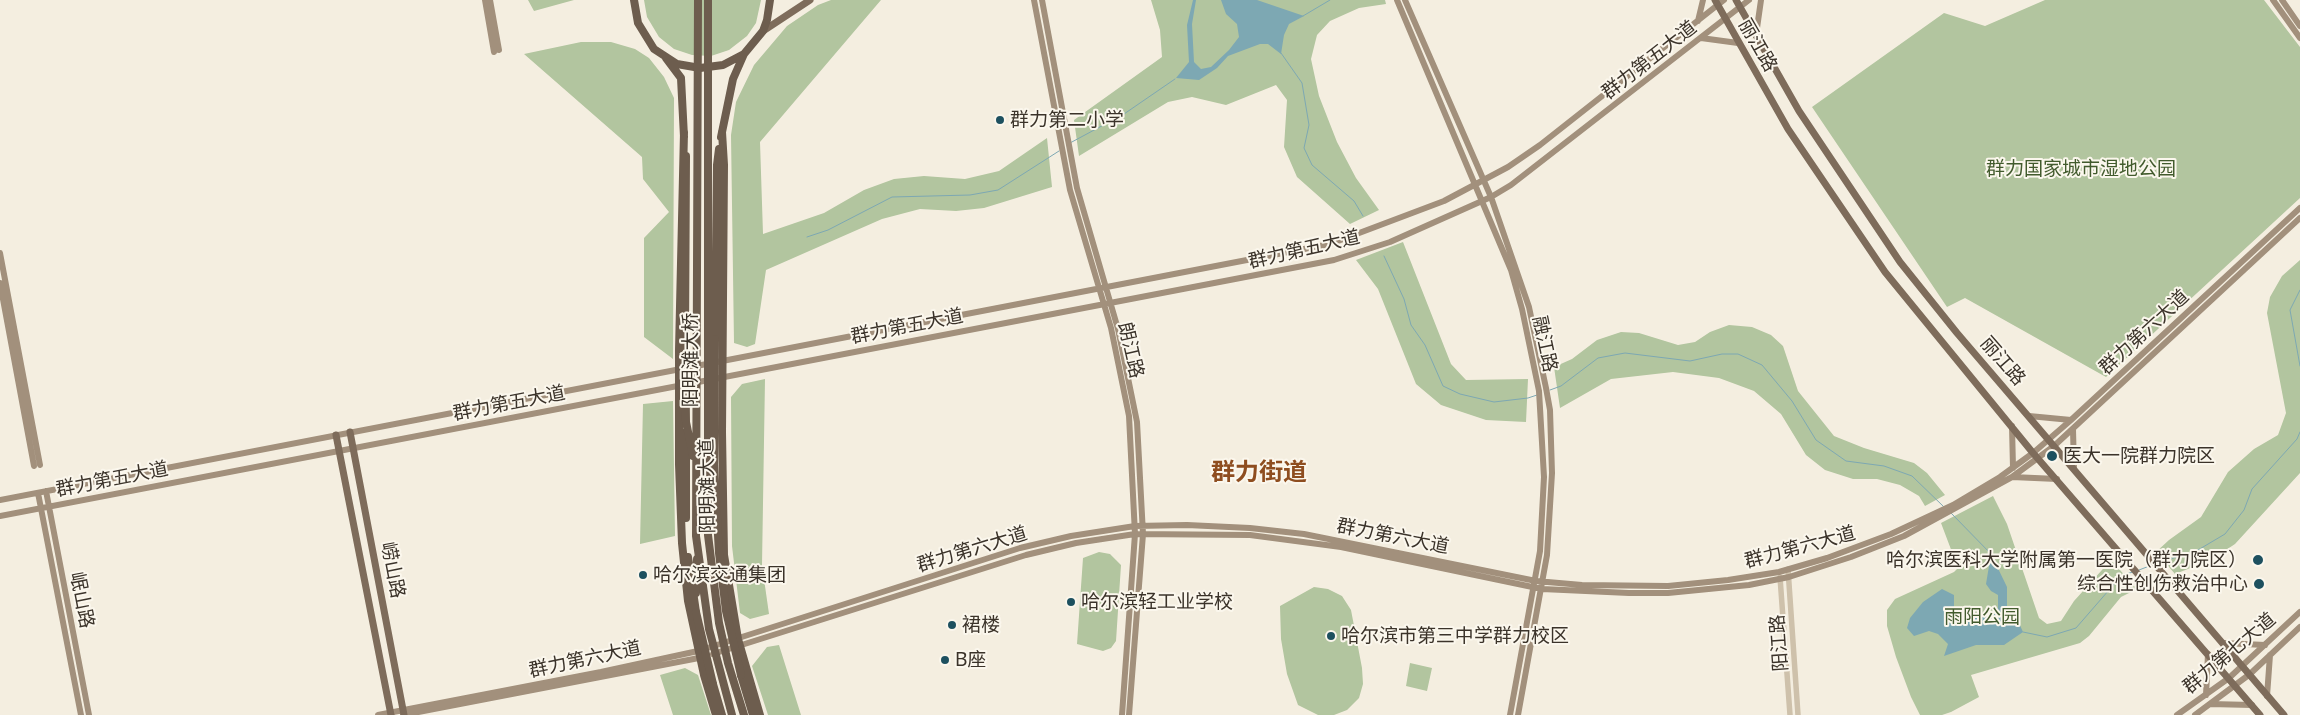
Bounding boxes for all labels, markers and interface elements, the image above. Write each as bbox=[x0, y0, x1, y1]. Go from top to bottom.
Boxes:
street label: 丽江路 bbox=[1734, 15, 1782, 75]
street label: 群力第五大道 bbox=[1597, 16, 1701, 104]
place label: 群力第二小学 bbox=[1010, 109, 1124, 131]
marker: 群力第二小学 bbox=[994, 114, 1006, 126]
park label: 群力国家城市湿地公园 bbox=[1986, 158, 2176, 180]
street label: 群力第五大道 bbox=[1246, 225, 1362, 273]
street label: 群力第六大道 bbox=[2095, 285, 2193, 379]
street label: 群力第五大道 bbox=[849, 304, 965, 348]
street label: 阳明滩大桥 bbox=[680, 313, 702, 407]
street label: 融江路 bbox=[1528, 314, 1562, 374]
street label: 朗江路 bbox=[1113, 320, 1149, 380]
street label: 丽江路 bbox=[1976, 332, 2030, 390]
street label: 群力第五大道 bbox=[451, 381, 567, 425]
street label: 阳明滩大道 bbox=[695, 438, 719, 534]
place label: 医大一院群力院区 bbox=[2063, 445, 2215, 467]
marker: 医大一院群力院区 bbox=[2045, 449, 2059, 463]
street label: 群力第五大道 bbox=[54, 457, 170, 501]
district label: 群力街道 bbox=[1211, 458, 1307, 486]
street label: 群力第六大道 bbox=[1335, 514, 1451, 558]
street label: 群力第六大道 bbox=[914, 521, 1030, 577]
street label: 群力第六大道 bbox=[1742, 521, 1858, 573]
street label: 崂山路 bbox=[376, 540, 410, 600]
place label: 哈尔滨医科大学附属第一医院（群力院区） bbox=[1886, 549, 2247, 571]
marker: 哈尔滨医科大学附属第一医院（群力院区） bbox=[2251, 553, 2265, 567]
place label: 哈尔滨交通集团 bbox=[653, 564, 786, 586]
marker: 哈尔滨交通集团 bbox=[637, 569, 649, 581]
street label: 岷山路 bbox=[65, 570, 99, 630]
place label: 综合性创伤救治中心 bbox=[2077, 573, 2248, 595]
marker: 综合性创伤救治中心 bbox=[2252, 577, 2266, 591]
place label: 哈尔滨轻工业学校 bbox=[1081, 591, 1233, 613]
marker: 哈尔滨轻工业学校 bbox=[1065, 596, 1077, 608]
park label: 雨阳公园 bbox=[1944, 606, 2020, 628]
street label: 群力第七大道 bbox=[2178, 608, 2280, 698]
place label: 裙楼 bbox=[962, 614, 1000, 636]
street label: 阳江路 bbox=[1766, 614, 1792, 672]
marker: 裙楼 bbox=[946, 619, 958, 631]
place label: 哈尔滨市第三中学群力校区 bbox=[1341, 625, 1569, 647]
marker: 哈尔滨市第三中学群力校区 bbox=[1325, 630, 1337, 642]
street label: 群力第六大道 bbox=[527, 636, 643, 682]
place label: B座 bbox=[955, 649, 986, 671]
marker: B座 bbox=[939, 654, 951, 666]

